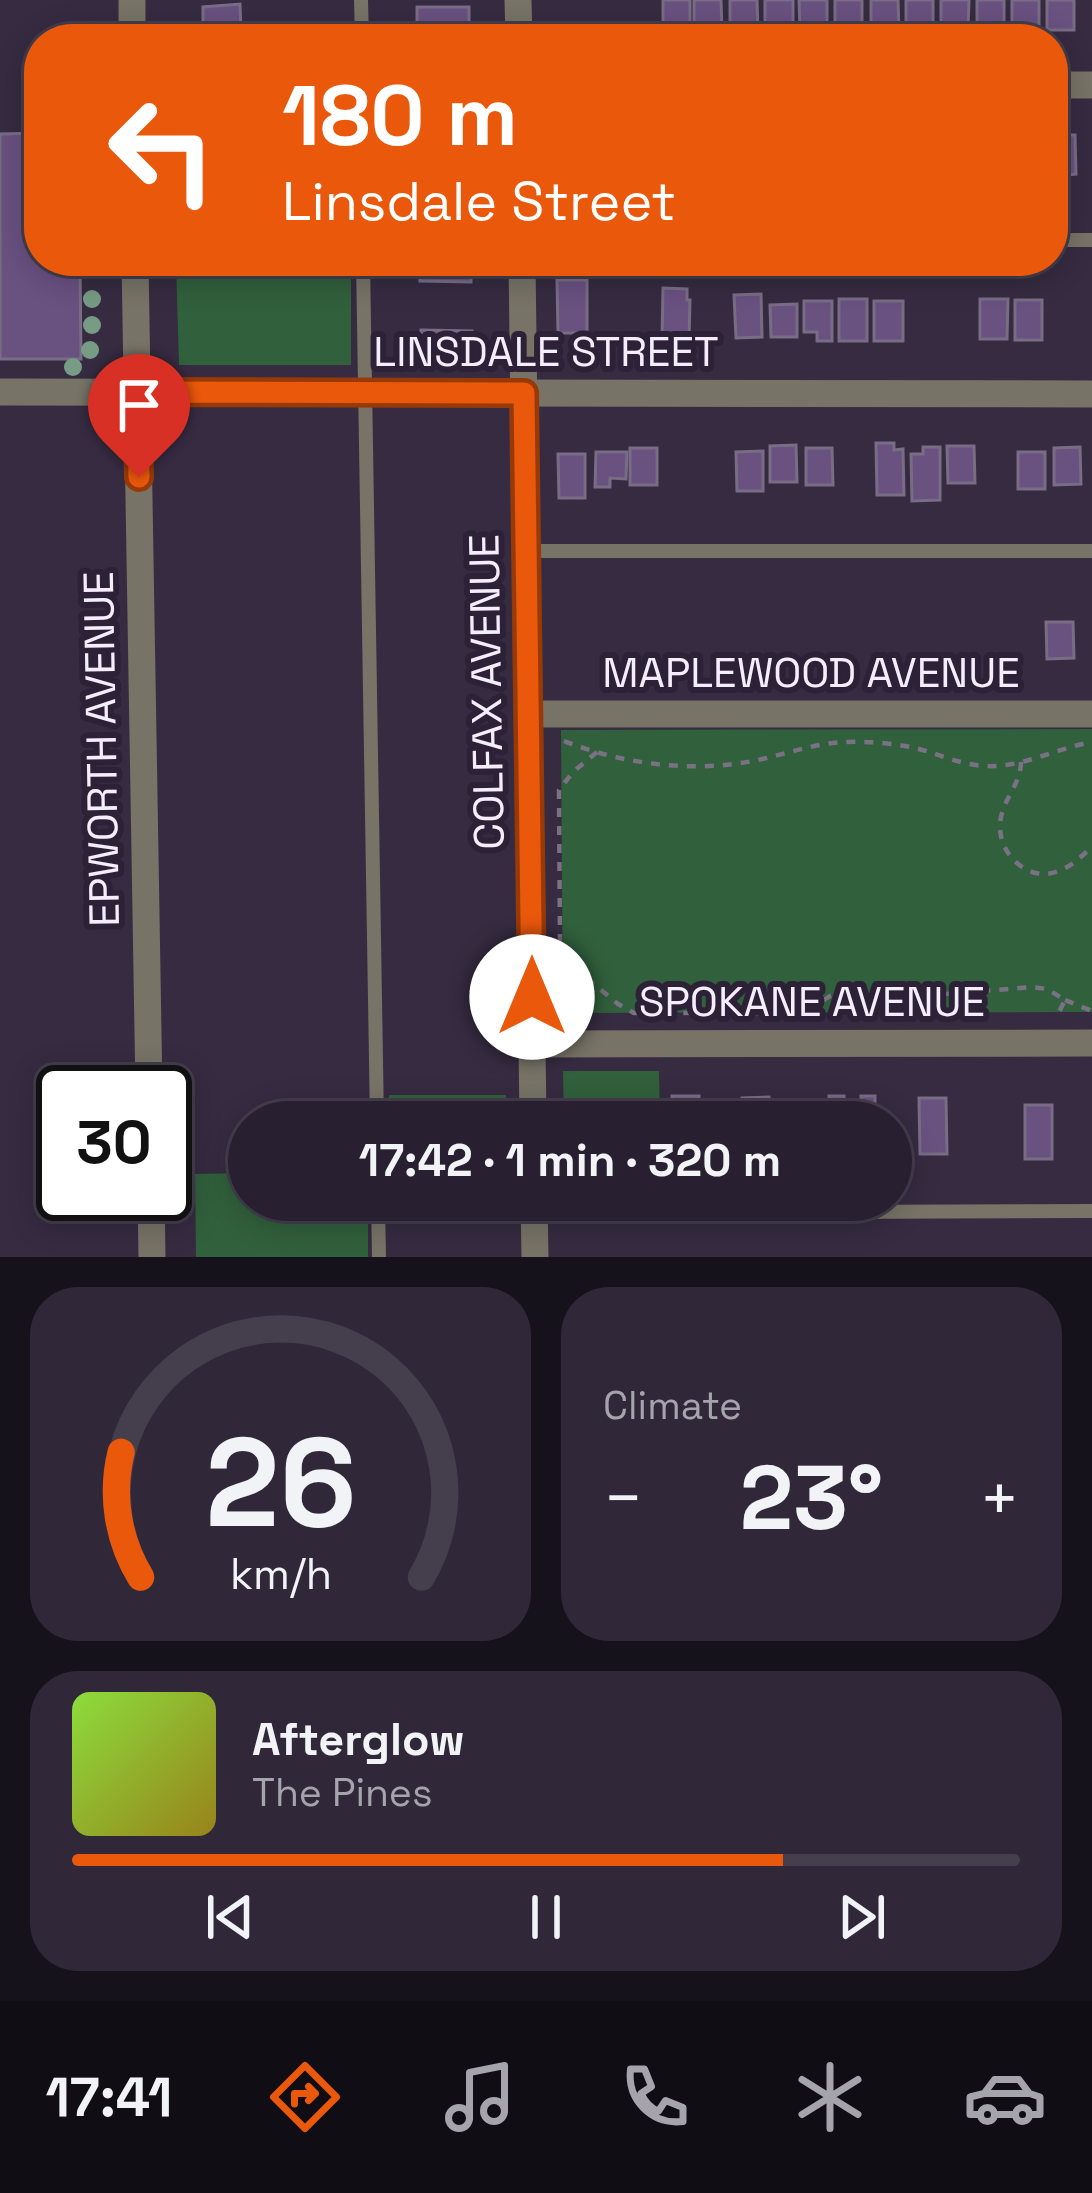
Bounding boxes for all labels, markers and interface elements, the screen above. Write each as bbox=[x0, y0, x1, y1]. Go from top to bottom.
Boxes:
text: 180 m bbox=[282, 62, 518, 170]
icon: left bbox=[84, 72, 240, 228]
text: Linsdale Street bbox=[282, 167, 676, 236]
street label: LINSDALE STREET bbox=[373, 325, 719, 378]
pin bbox=[88, 354, 190, 477]
icon: arrive bbox=[106, 372, 172, 438]
street label: COLFAX AVENUE bbox=[457, 534, 516, 850]
street label: EPWORTH AVENUE bbox=[72, 571, 131, 927]
street label: MAPLEWOOD AVENUE bbox=[602, 646, 1020, 699]
position arrow bbox=[469, 934, 595, 1060]
street label: SPOKANE AVENUE bbox=[639, 975, 985, 1028]
speed limit sign: 30 bbox=[36, 1065, 192, 1221]
text: 17:42 · 1 min · 320 m bbox=[359, 1132, 781, 1189]
text: Climate bbox=[603, 1381, 742, 1430]
text: 26 bbox=[205, 1403, 356, 1562]
text: 23° bbox=[740, 1440, 883, 1555]
text: − bbox=[603, 1456, 644, 1540]
text: + bbox=[979, 1456, 1020, 1540]
text: km/h bbox=[229, 1547, 332, 1602]
text: Afterglow bbox=[252, 1711, 465, 1768]
text: The Pines bbox=[252, 1768, 433, 1817]
icon: previous bbox=[197, 1884, 263, 1950]
icon: pause bbox=[513, 1884, 579, 1950]
icon: next bbox=[829, 1884, 895, 1950]
icon: directions bbox=[263, 2055, 347, 2139]
icon: music bbox=[438, 2055, 522, 2139]
icon: phone bbox=[613, 2055, 697, 2139]
icon: climate bbox=[788, 2055, 872, 2139]
icon: car bbox=[963, 2055, 1047, 2139]
text: 17:41 bbox=[45, 2063, 173, 2132]

